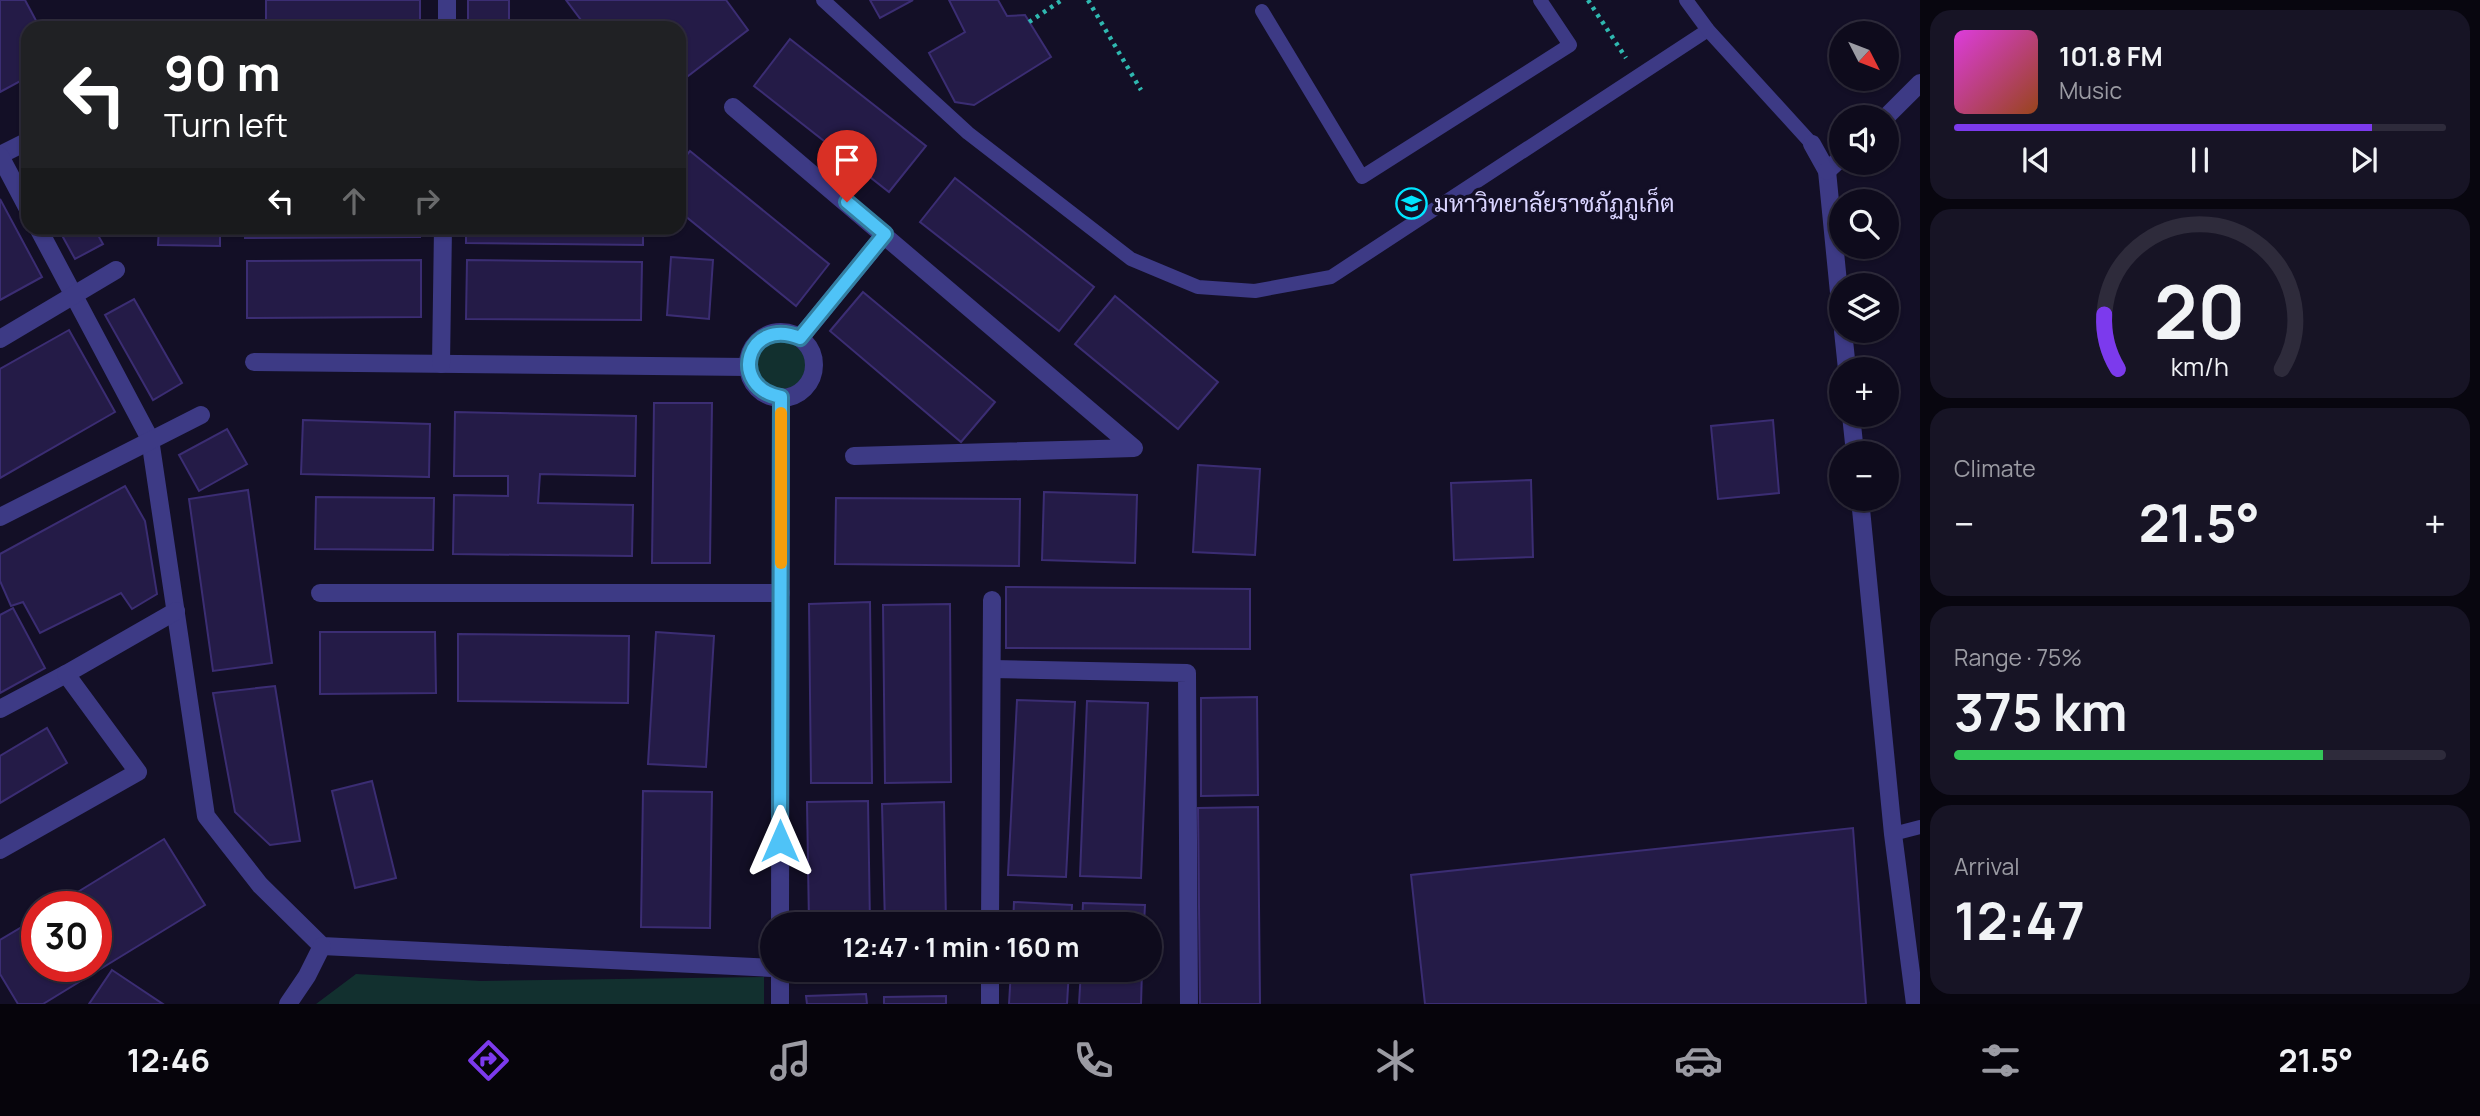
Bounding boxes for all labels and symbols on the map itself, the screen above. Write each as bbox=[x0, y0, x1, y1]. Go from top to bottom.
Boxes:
north arrow bbox=[1829, 21, 1899, 91]
pin bbox=[817, 130, 877, 202]
place label: มหาวิทยาลัยราชภัฏภูเก็ต bbox=[1434, 186, 1675, 221]
school or university icon: มหาวิทยาลัยราชภัฏภูเก็ต bbox=[1394, 187, 1428, 221]
position arrow bbox=[743, 804, 817, 878]
speed limit sign: 30 bbox=[21, 891, 112, 982]

